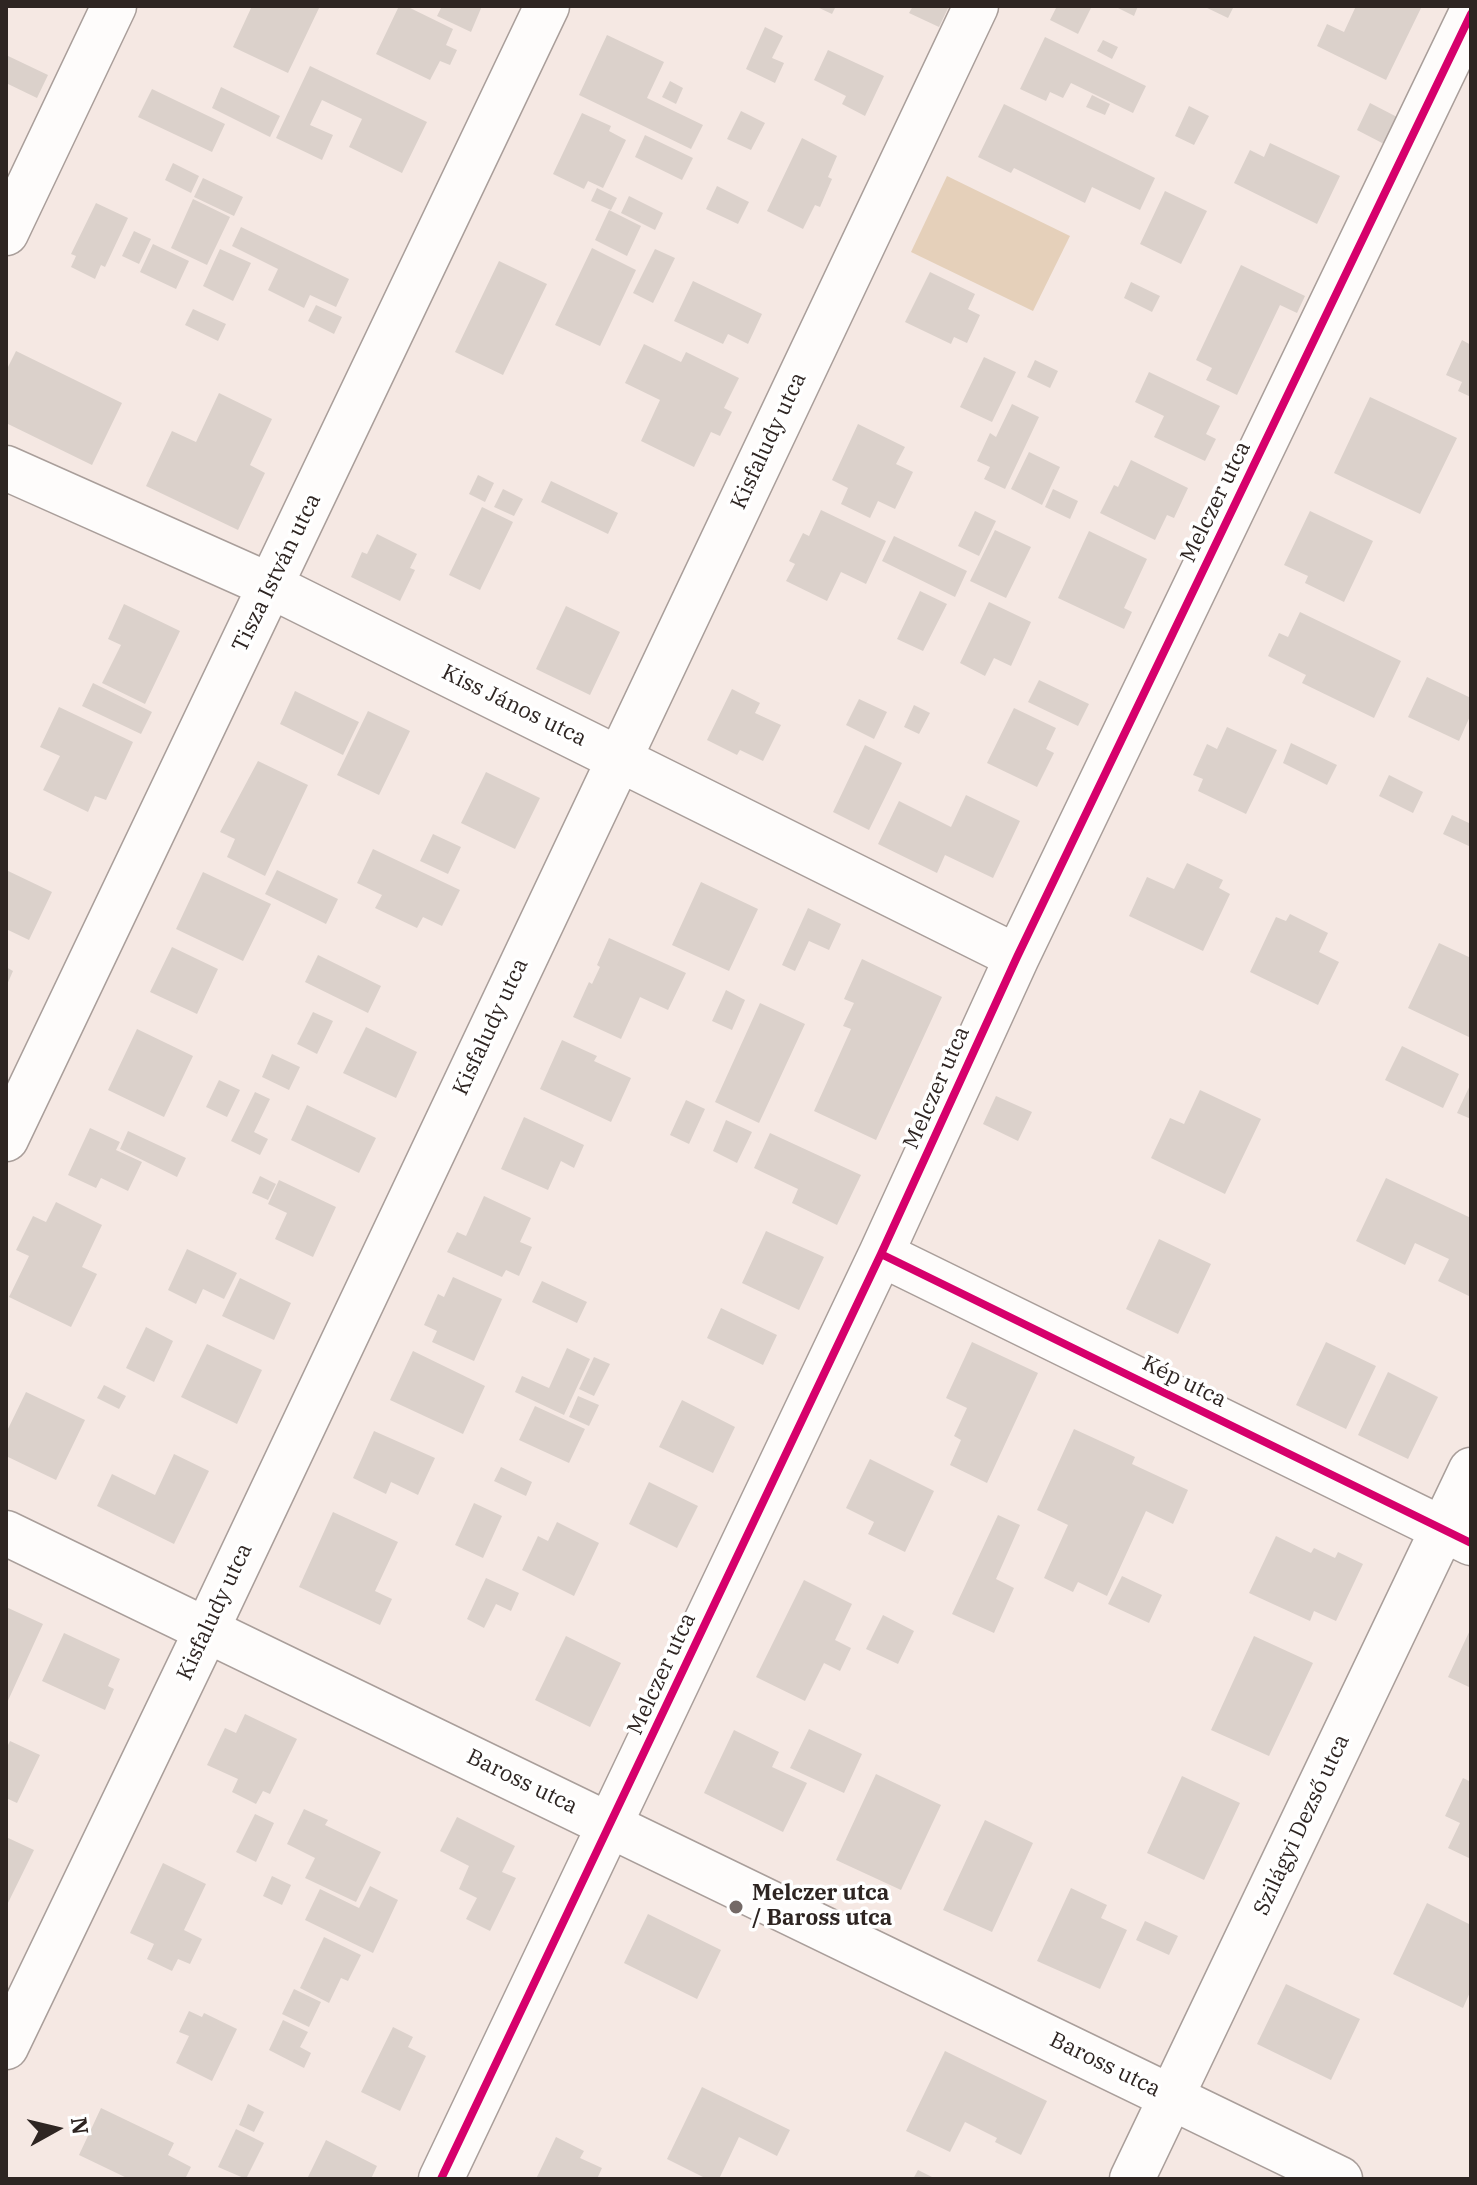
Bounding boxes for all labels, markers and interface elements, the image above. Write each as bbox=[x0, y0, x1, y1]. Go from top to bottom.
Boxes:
street label: Kisfaludy utca bbox=[726, 368, 812, 514]
street label: Melczer utca bbox=[1175, 437, 1257, 567]
street label: Tisza István utca bbox=[227, 489, 327, 657]
street label: Kiss János utca bbox=[437, 660, 591, 752]
street label: Kisfaludy utca bbox=[448, 954, 534, 1100]
street label: Melczer utca bbox=[898, 1023, 976, 1153]
street label: Kép utca bbox=[1138, 1350, 1230, 1414]
street label: Kisfaludy utca bbox=[172, 1539, 258, 1685]
street label: Melczer utca bbox=[622, 1609, 702, 1739]
street label: Szilágyi Dezső utca bbox=[1249, 1730, 1355, 1920]
street label: Baross utca bbox=[462, 1744, 582, 1820]
place label: Melczer utca / Baross utca bbox=[752, 1881, 892, 1932]
marker: Melczer utca / Baross utca bbox=[727, 1898, 745, 1916]
street label: Baross utca bbox=[1045, 2027, 1165, 2103]
north arrow bbox=[16, 2089, 96, 2169]
text: N bbox=[65, 2115, 96, 2136]

